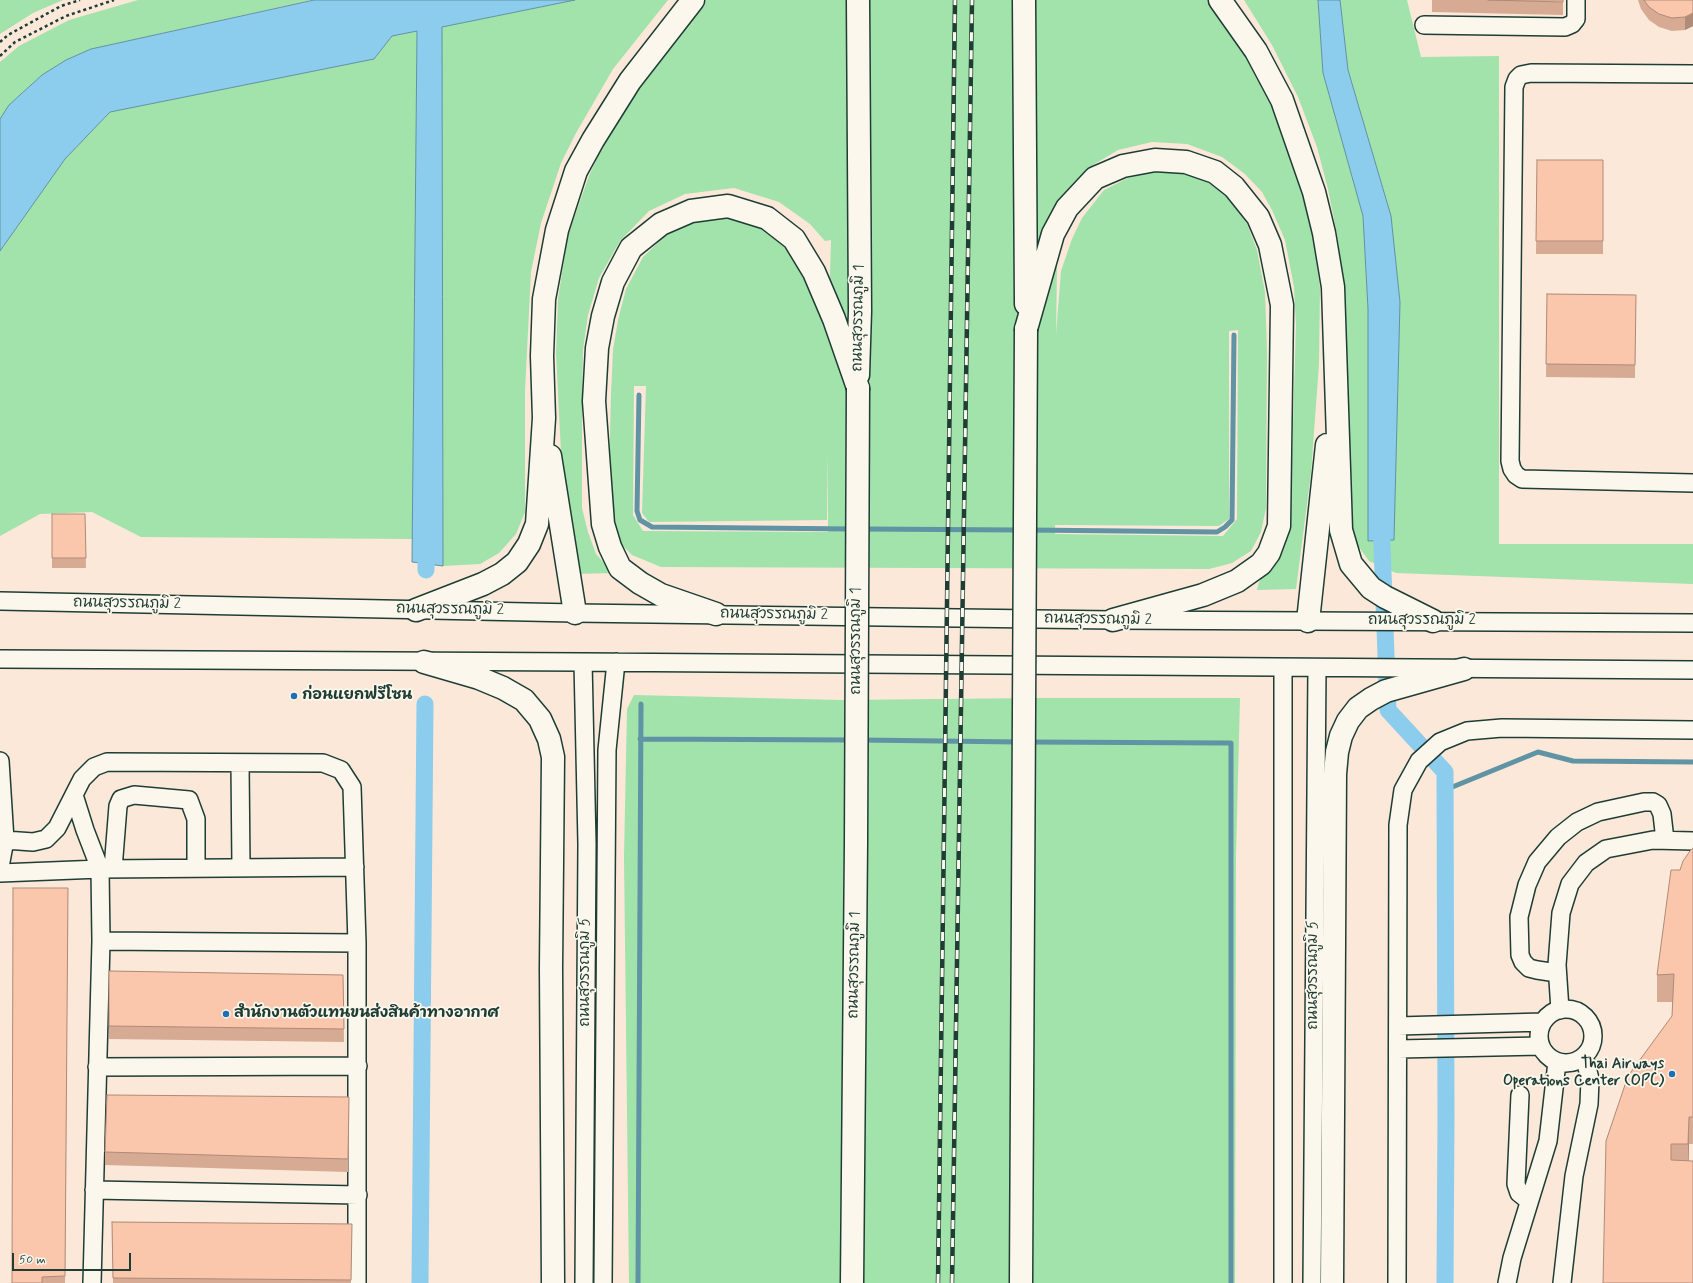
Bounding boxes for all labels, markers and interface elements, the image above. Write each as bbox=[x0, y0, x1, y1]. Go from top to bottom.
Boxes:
street label: ถนนสุวรรณภูมิ 1 bbox=[849, 264, 869, 372]
street label: ถนนสุวรรณภูมิ 1 bbox=[848, 587, 866, 695]
street label: ถนนสุวรรณภูมิ 2 bbox=[73, 594, 181, 614]
street label: ถนนสุวรรณภูมิ 2 bbox=[396, 600, 504, 620]
street label: ถนนสุวรรณภูมิ 2 bbox=[720, 605, 828, 625]
street label: ถนนสุวรรณภูมิ 2 bbox=[1044, 610, 1152, 630]
street label: ถนนสุวรรณภูมิ 2 bbox=[1368, 612, 1476, 630]
place label: ก่อนแยกฟรีโซน bbox=[302, 687, 412, 705]
marker: ก่อนแยกฟรีโซน bbox=[289, 691, 299, 701]
street label: ถนนสุวรรณภูมิ 1 bbox=[845, 911, 865, 1019]
street label: ถนนสุวรรณภูมิ 5 bbox=[577, 917, 595, 1027]
street label: ถนนสุวรรณภูมิ 5 bbox=[1305, 920, 1323, 1030]
place label: สำนักงานตัวแทนขนส่งสินค้าทางอากาศ bbox=[234, 1005, 499, 1023]
marker: สำนักงานตัวแทนขนส่งสินค้าทางอากาศ bbox=[221, 1009, 231, 1019]
place label: Thai Airways Operations Center (OPC) bbox=[1503, 1056, 1664, 1091]
marker: Thai Airways Operations Center (OPC) bbox=[1667, 1069, 1677, 1079]
scale bar bbox=[14, 1245, 133, 1271]
text: 50 m bbox=[19, 1252, 46, 1268]

